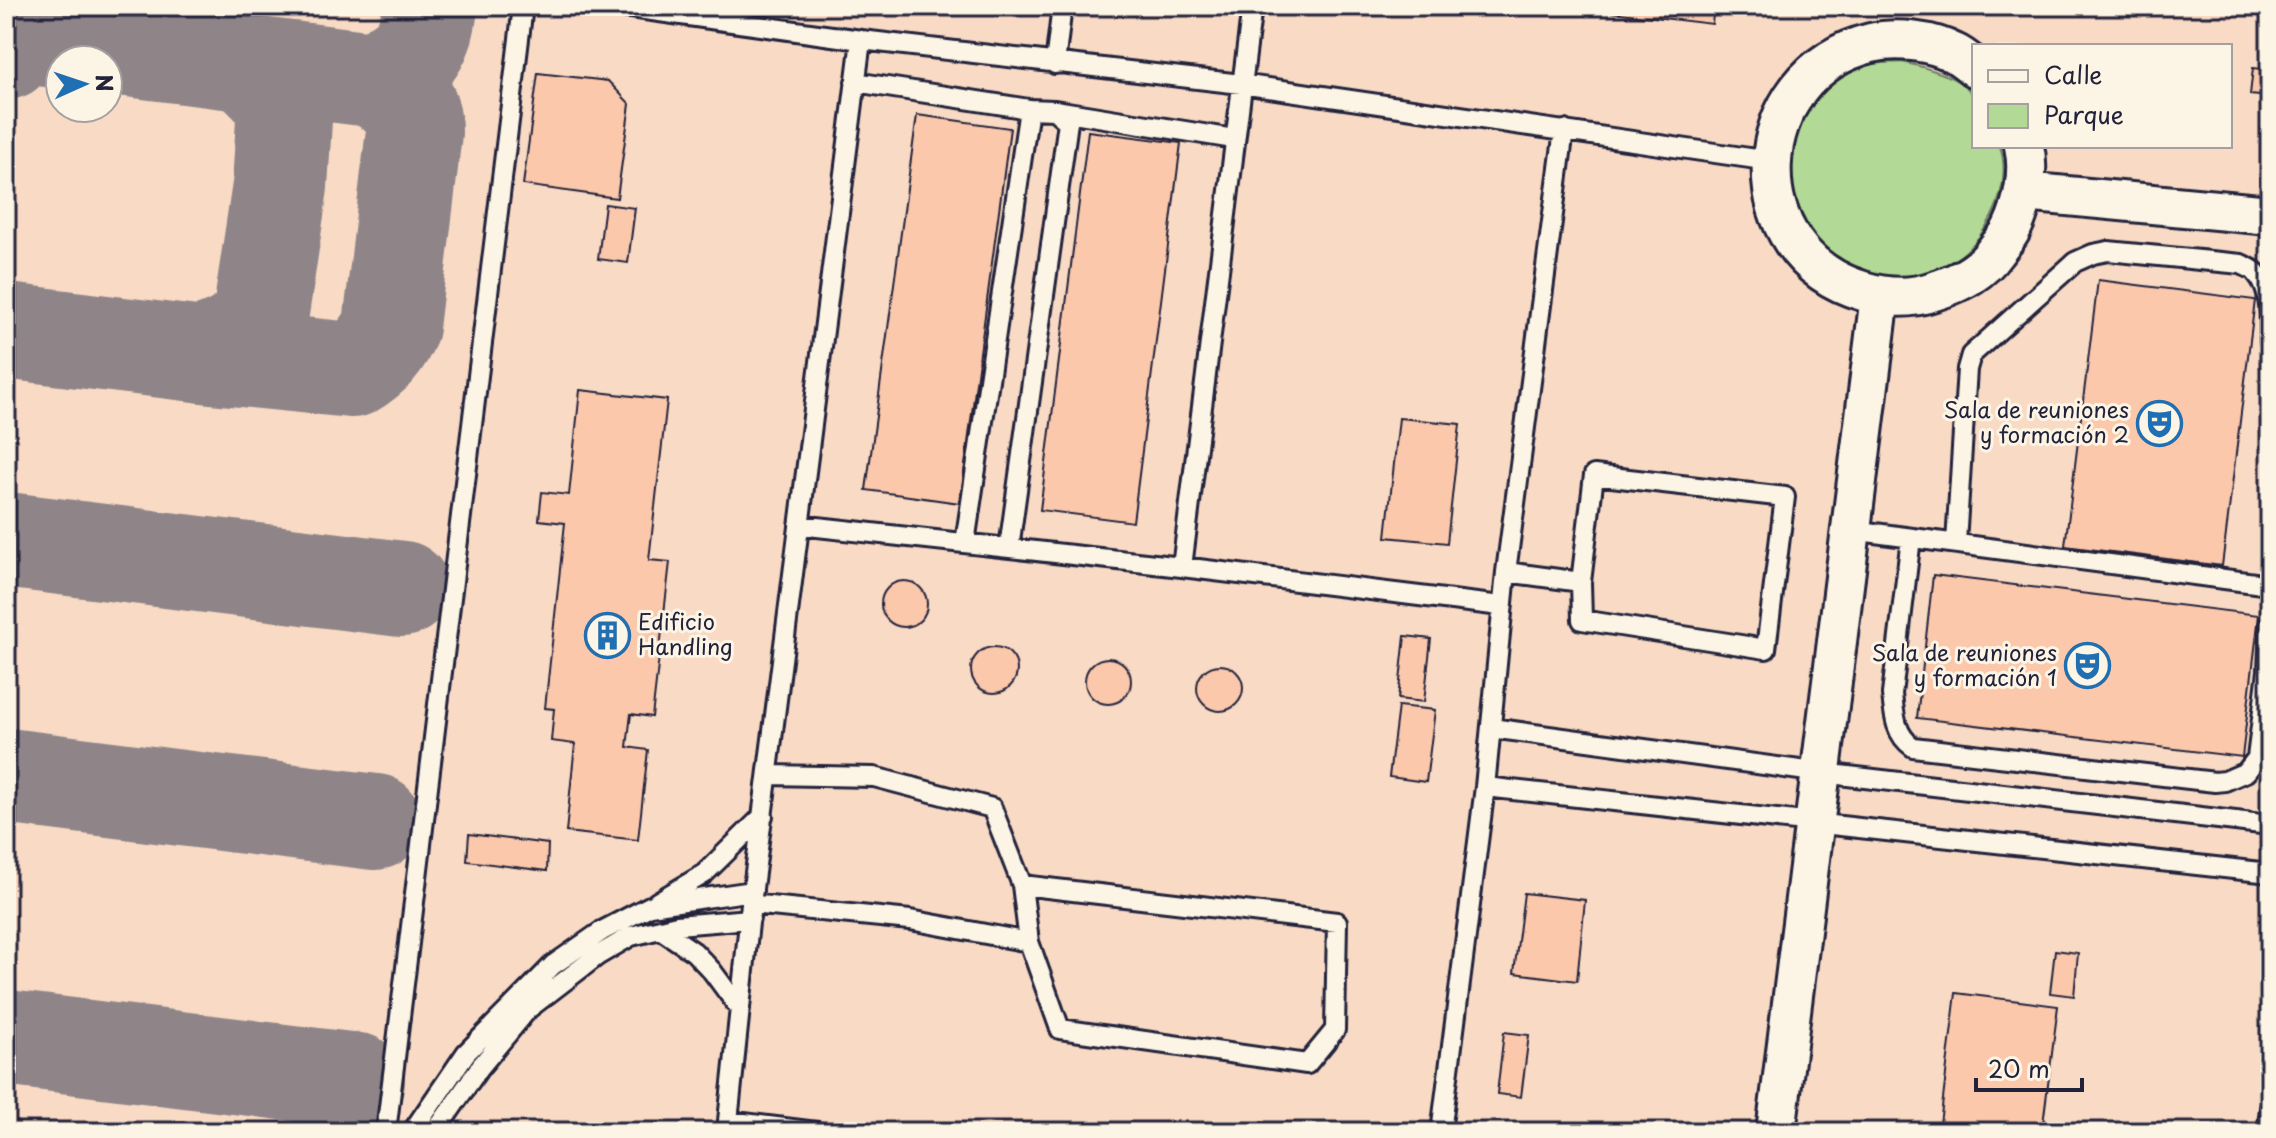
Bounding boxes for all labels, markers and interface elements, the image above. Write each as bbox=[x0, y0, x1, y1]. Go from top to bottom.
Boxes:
north arrow bbox=[44, 44, 124, 124]
legend bbox=[1972, 44, 2232, 148]
text: Calle bbox=[2044, 56, 2102, 92]
text: N bbox=[89, 73, 122, 92]
text: Parque bbox=[2044, 96, 2124, 132]
place label: Sala de reuniones y formación 2 bbox=[1944, 392, 2129, 450]
theatre icon: Sala de reuniones y formación 2 bbox=[2136, 399, 2184, 447]
place label: Edificio Handling bbox=[638, 604, 733, 662]
building icon: Edificio Handling bbox=[583, 611, 631, 659]
place label: Sala de reuniones y formación 1 bbox=[1872, 635, 2057, 693]
theatre icon: Sala de reuniones y formación 1 bbox=[2064, 642, 2112, 690]
scale bar bbox=[1976, 1042, 2082, 1092]
text: 20 m bbox=[1988, 1050, 2050, 1086]

